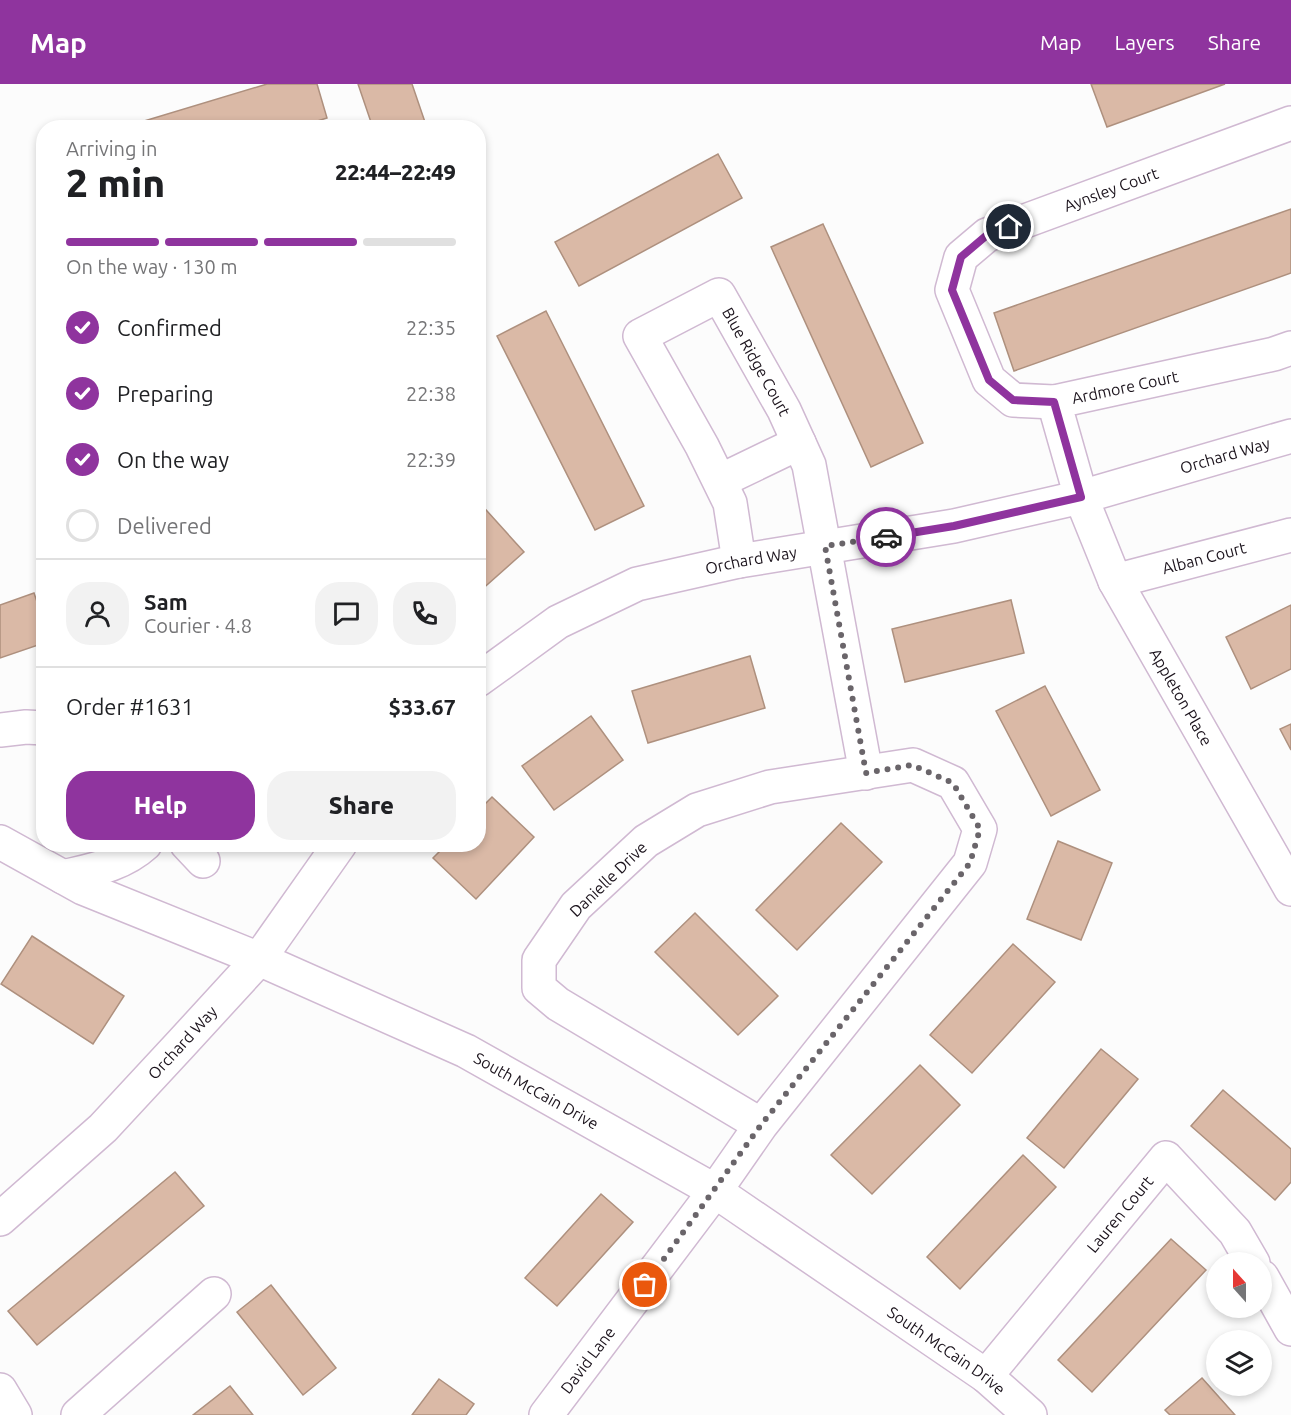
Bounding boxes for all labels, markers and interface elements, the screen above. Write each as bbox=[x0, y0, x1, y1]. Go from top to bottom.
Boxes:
text: Map bbox=[30, 27, 87, 58]
text: Map bbox=[1040, 30, 1081, 54]
text: Layers bbox=[1114, 30, 1175, 54]
text: Share bbox=[1208, 30, 1261, 54]
text: Arriving in bbox=[66, 137, 157, 160]
text: 22:44–22:49 bbox=[335, 159, 456, 184]
text: 2 min bbox=[66, 161, 165, 204]
street label: Aynsley Court bbox=[1061, 163, 1161, 215]
pin bbox=[983, 201, 1034, 252]
icon: home bbox=[992, 210, 1025, 243]
text: On the way · 130 m bbox=[66, 255, 238, 278]
street label: Blue Ridge Court bbox=[719, 304, 795, 419]
icon: check bbox=[66, 311, 99, 344]
text: Confirmed bbox=[117, 315, 222, 340]
text: 22:35 bbox=[406, 316, 456, 339]
street label: Ardmore Court bbox=[1070, 367, 1180, 407]
icon: check bbox=[66, 377, 99, 410]
text: Preparing bbox=[117, 381, 214, 406]
text: 22:38 bbox=[406, 382, 456, 405]
street label: Orchard Way bbox=[1178, 434, 1272, 477]
icon: check bbox=[66, 443, 99, 476]
text: On the way bbox=[117, 447, 229, 472]
text: 22:39 bbox=[406, 448, 456, 471]
courier bbox=[856, 507, 916, 567]
text: Delivered bbox=[117, 513, 212, 538]
icon: car bbox=[870, 521, 903, 554]
street label: Alban Court bbox=[1160, 538, 1248, 577]
street label: Orchard Way bbox=[703, 543, 798, 577]
button: person bbox=[66, 582, 129, 645]
button: chat bbox=[315, 582, 378, 645]
button: phone bbox=[393, 582, 456, 645]
text: Sam bbox=[144, 589, 188, 614]
text: Courier · 4.8 bbox=[144, 614, 252, 637]
street label: Appleton Place bbox=[1146, 645, 1216, 749]
text: Order #1631 bbox=[66, 694, 194, 719]
text: $33.67 bbox=[389, 694, 456, 719]
button: Help bbox=[66, 771, 255, 840]
button: Share bbox=[267, 771, 456, 840]
street label: Danielle Drive bbox=[566, 838, 650, 920]
street label: Orchard Way bbox=[144, 1002, 221, 1083]
street label: South McCain Drive bbox=[471, 1048, 602, 1133]
street label: Lauren Court bbox=[1083, 1172, 1157, 1256]
north arrow bbox=[1206, 1252, 1272, 1318]
map controls bbox=[1206, 1252, 1272, 1396]
pin bbox=[619, 1259, 670, 1310]
icon: bag bbox=[628, 1268, 661, 1301]
street label: South McCain Drive bbox=[884, 1303, 1009, 1398]
street label: David Lane bbox=[557, 1323, 618, 1397]
button: layers bbox=[1206, 1330, 1272, 1396]

